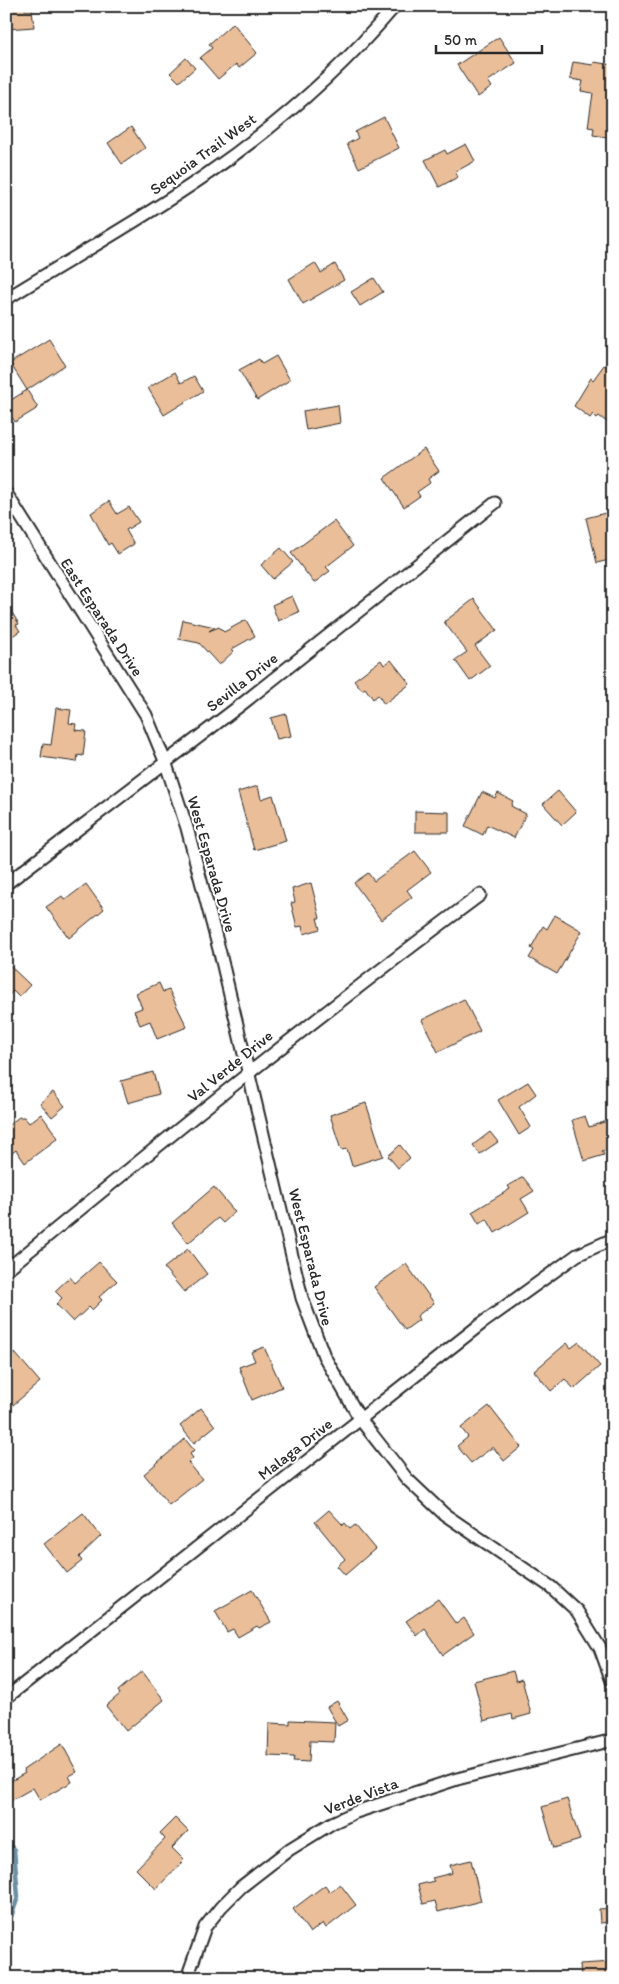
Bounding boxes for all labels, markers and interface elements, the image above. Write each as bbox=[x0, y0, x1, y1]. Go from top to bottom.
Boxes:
scale bar bbox=[436, 22, 543, 54]
text: 50 m bbox=[444, 31, 477, 49]
street label: Sequoia Trail West bbox=[146, 109, 260, 199]
street label: East Esparada Drive bbox=[57, 554, 147, 680]
street label: Sevilla Drive bbox=[203, 648, 281, 716]
street label: West Esparada Drive bbox=[183, 794, 241, 934]
street label: Val Verde Drive bbox=[183, 1026, 277, 1106]
street label: West Esparada Drive bbox=[285, 1186, 337, 1328]
street label: Malaga Drive bbox=[254, 1414, 336, 1484]
street label: Verde Vista bbox=[321, 1773, 401, 1819]

